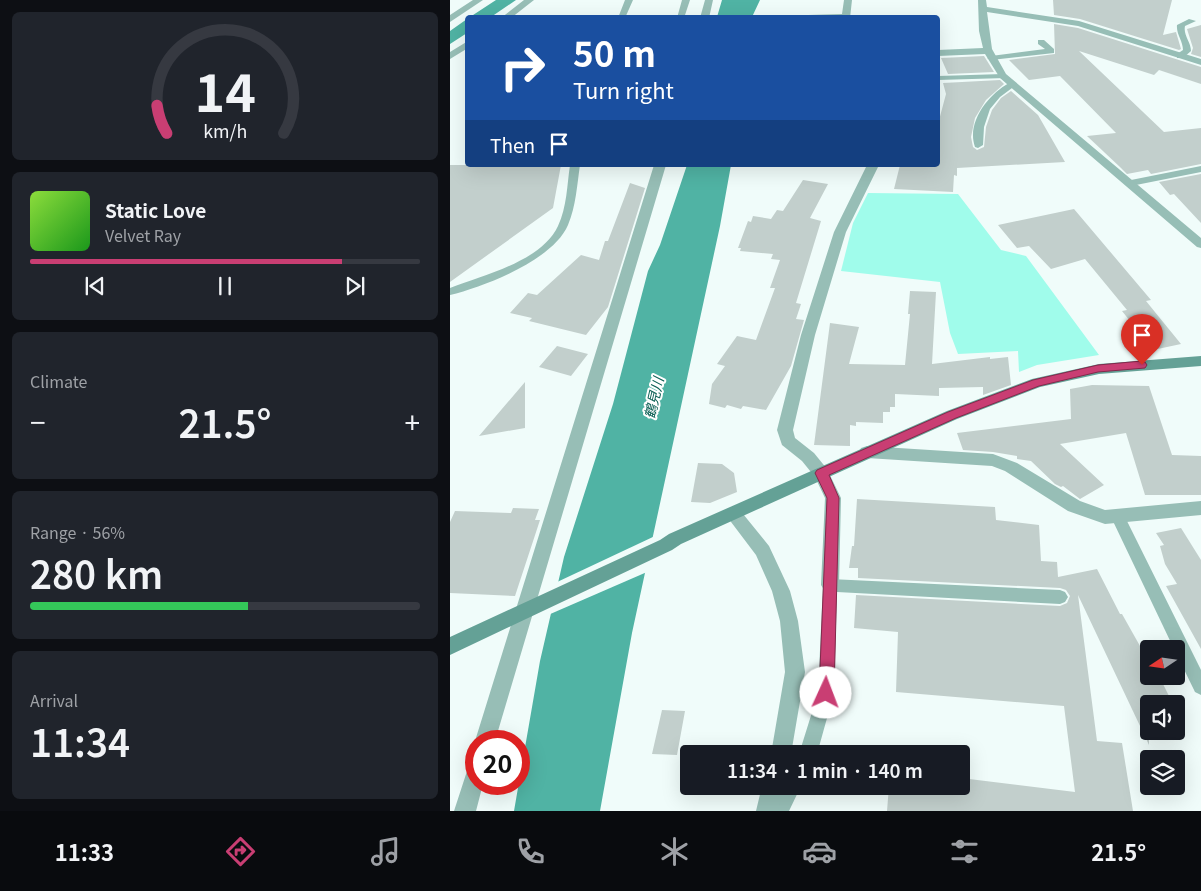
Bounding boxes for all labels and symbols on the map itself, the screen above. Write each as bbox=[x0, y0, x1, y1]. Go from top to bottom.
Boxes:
pin bbox=[1121, 314, 1163, 365]
water label: 鶴見川 bbox=[639, 373, 668, 420]
north arrow bbox=[1140, 640, 1185, 685]
position arrow bbox=[799, 666, 851, 718]
speed limit sign: 20 bbox=[465, 730, 530, 795]

